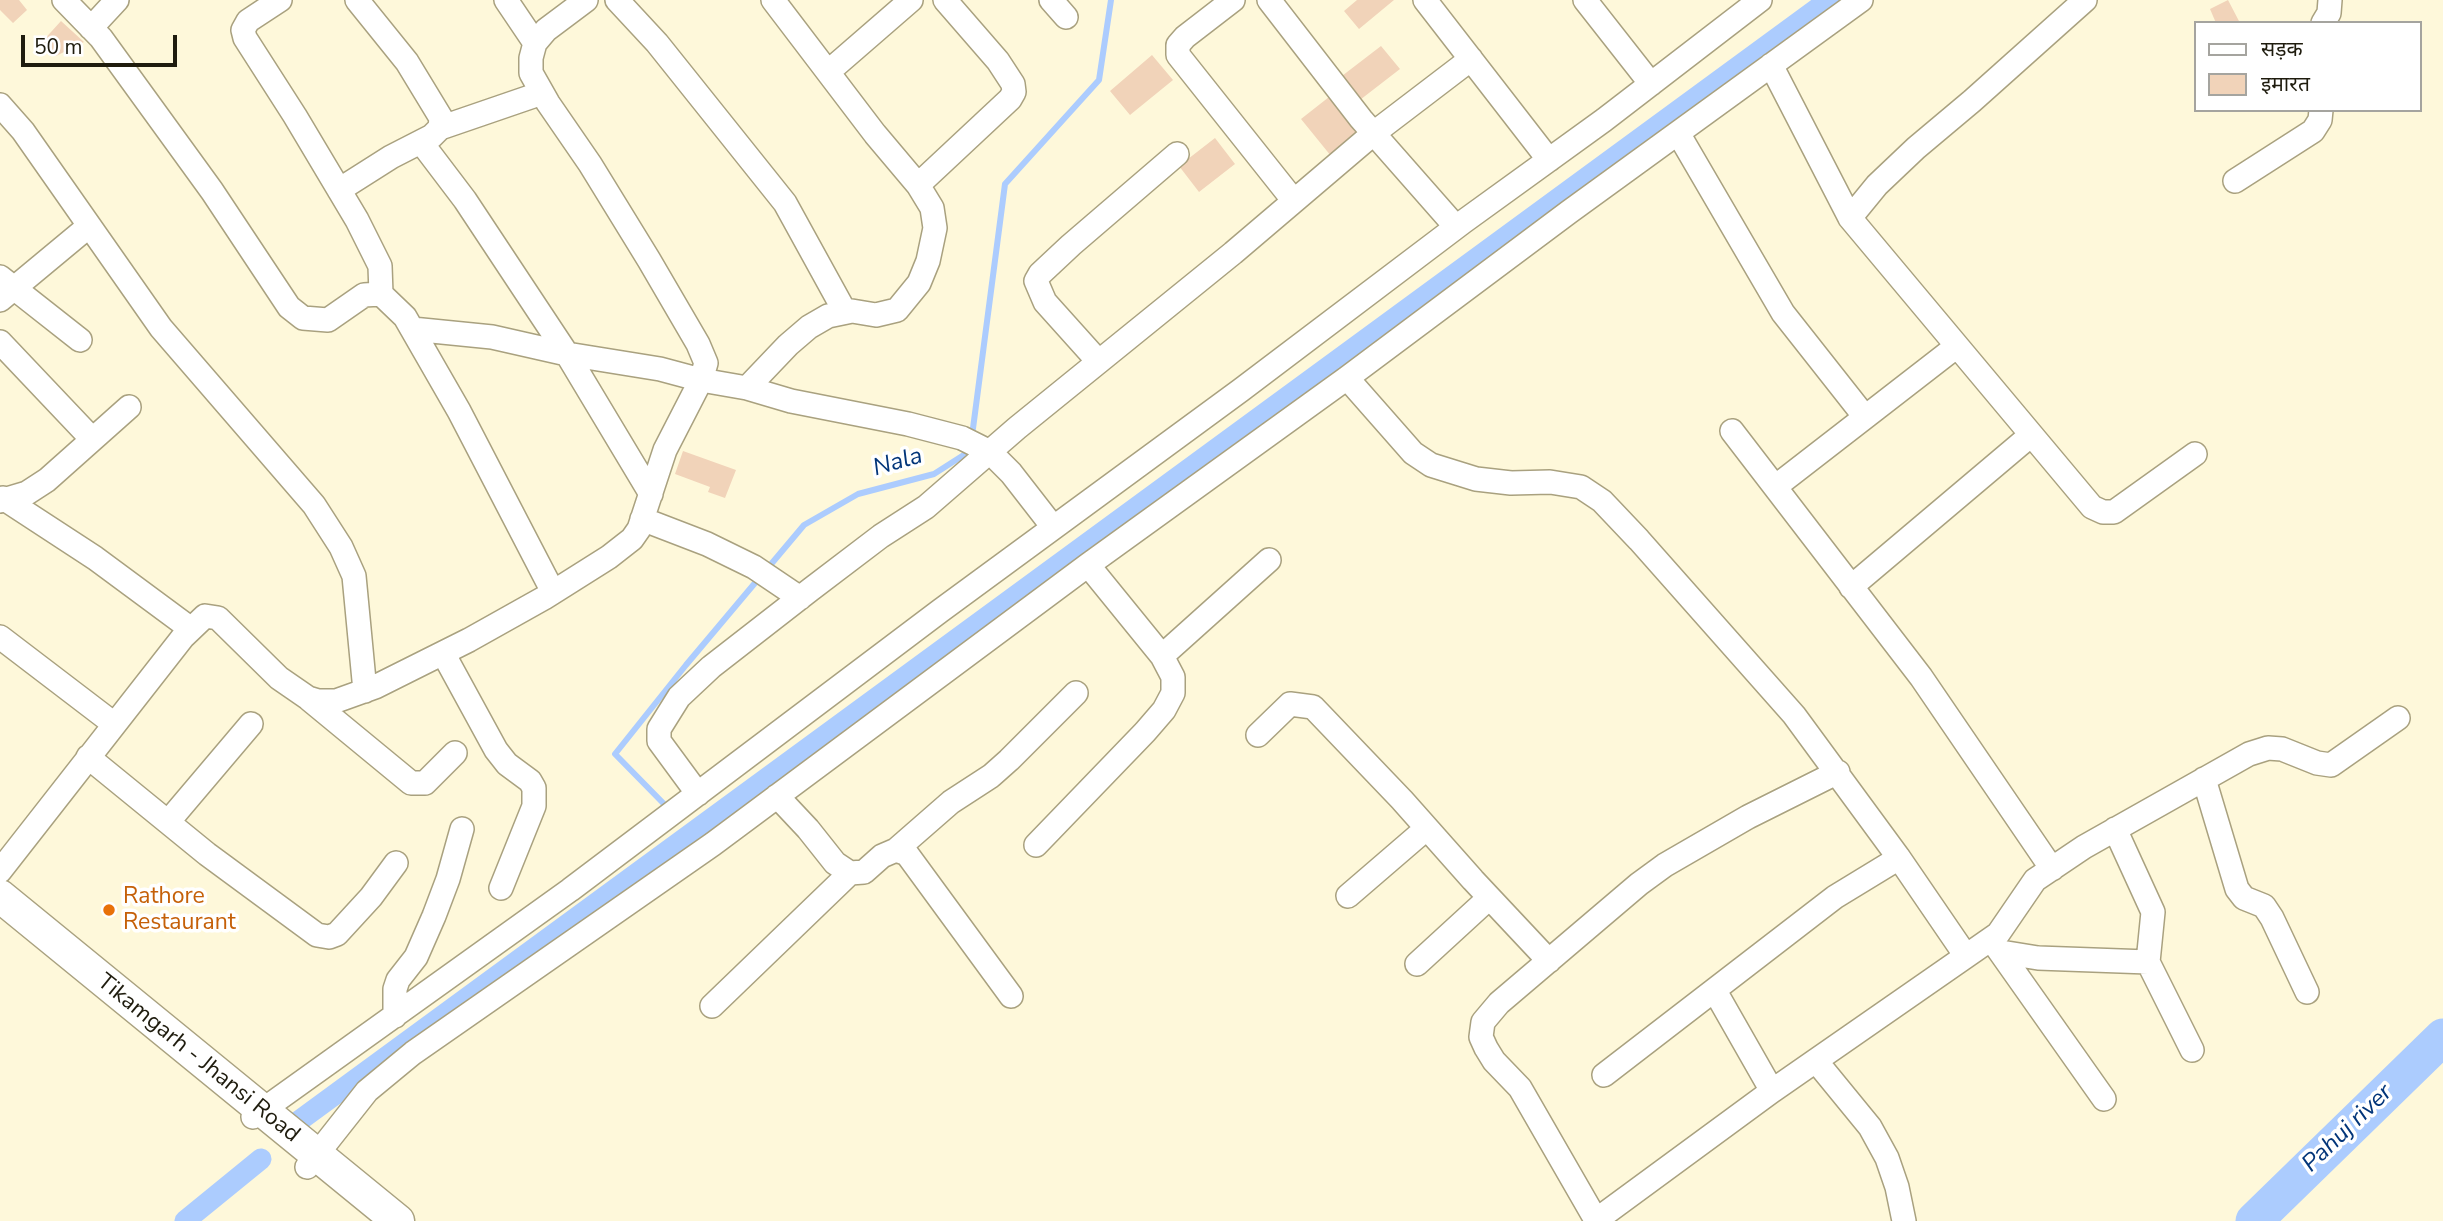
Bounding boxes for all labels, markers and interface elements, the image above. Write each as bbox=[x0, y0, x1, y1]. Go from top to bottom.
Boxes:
scale bar bbox=[24, 21, 180, 65]
legend bbox=[2194, 21, 2422, 112]
text: 50 m bbox=[34, 33, 83, 61]
text: सड़क bbox=[2261, 35, 2303, 63]
text: इमारत bbox=[2261, 70, 2310, 98]
water label: Nala bbox=[870, 442, 926, 484]
place label: Rathore Restaurant bbox=[123, 883, 236, 937]
marker: Rathore Restaurant bbox=[101, 902, 117, 918]
street label: Tikamgarh - Jhansi Road bbox=[91, 969, 305, 1149]
water label: Pahuj river bbox=[2297, 1079, 2399, 1179]

